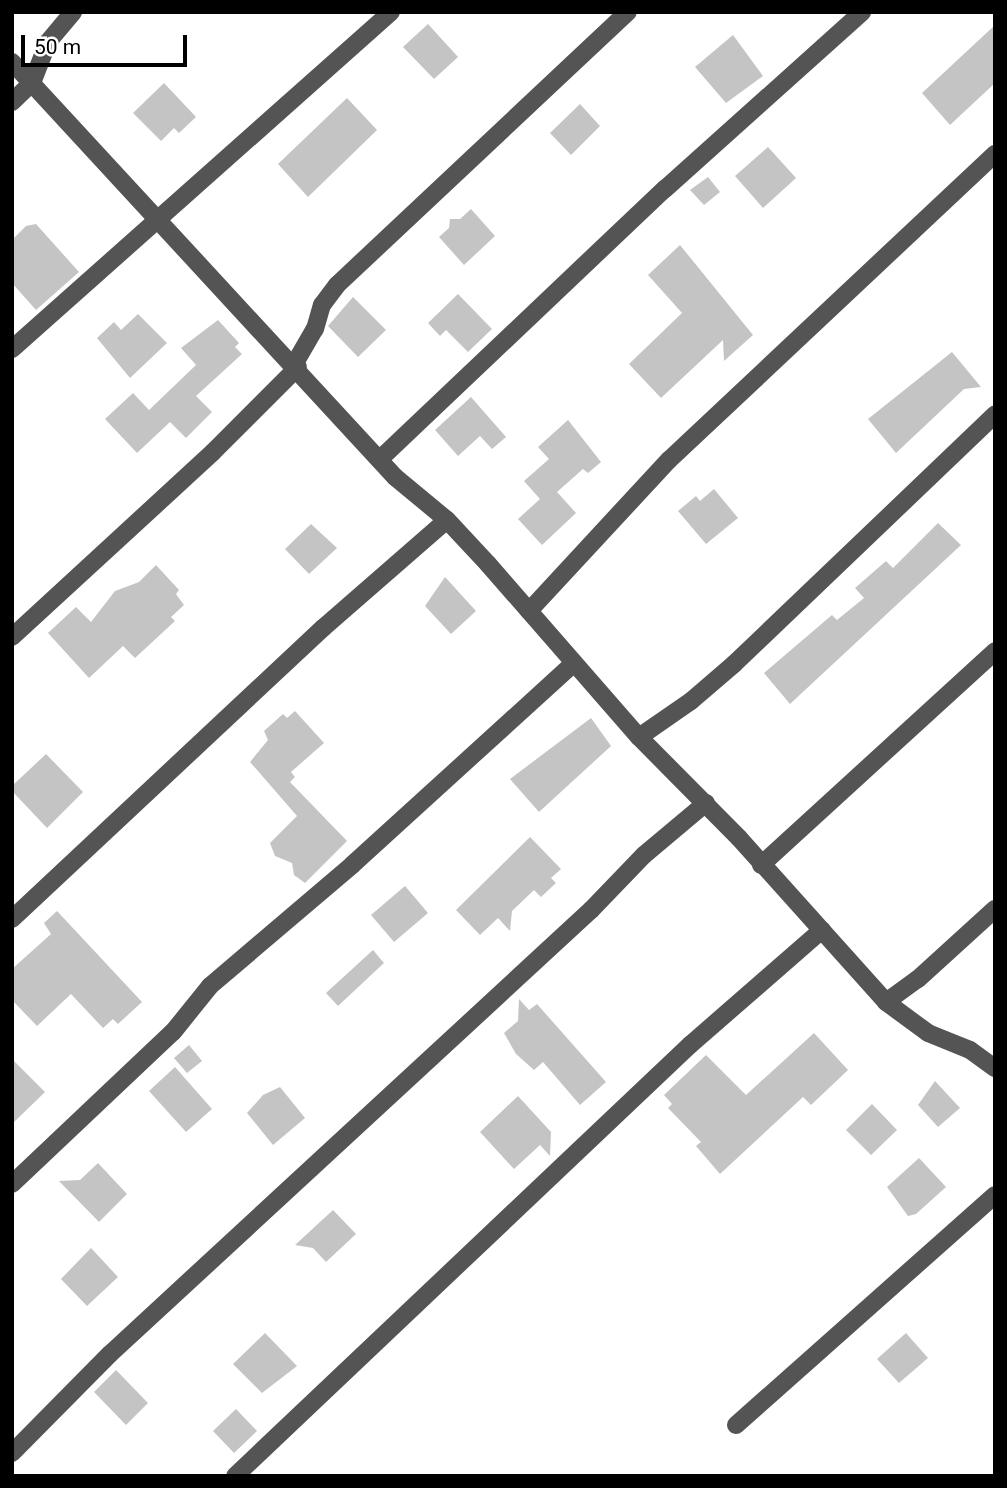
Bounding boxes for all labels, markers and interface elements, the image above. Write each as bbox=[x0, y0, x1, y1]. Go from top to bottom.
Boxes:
scale bar bbox=[24, 21, 191, 65]
text: 50 m bbox=[34, 35, 81, 59]

